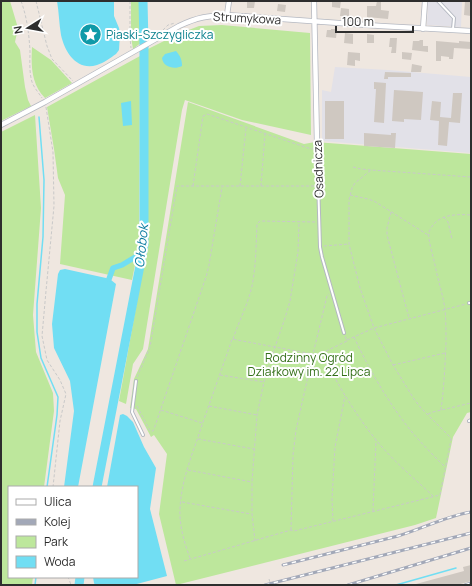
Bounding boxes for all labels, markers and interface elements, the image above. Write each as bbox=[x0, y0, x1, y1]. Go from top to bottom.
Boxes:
north arrow bbox=[8, 8, 48, 48]
street label: Strumykowa bbox=[213, 8, 281, 28]
scale bar bbox=[336, 8, 413, 34]
text: 100 m bbox=[342, 13, 374, 30]
place icon: Piaski-Szczygliczka bbox=[77, 21, 103, 47]
text: N bbox=[10, 25, 26, 35]
place label: Piaski-Szczygliczka bbox=[106, 26, 213, 43]
street label: Osadnicza bbox=[308, 140, 328, 198]
water label: Ołobok bbox=[130, 221, 152, 269]
park label: Rodzinny Ogród Działkowy im. 22 Lipca bbox=[248, 349, 370, 380]
legend bbox=[8, 486, 138, 578]
text: Ulica bbox=[44, 493, 71, 510]
text: Kolej bbox=[44, 513, 71, 530]
text: Park bbox=[44, 533, 69, 550]
text: Woda bbox=[44, 553, 75, 570]

